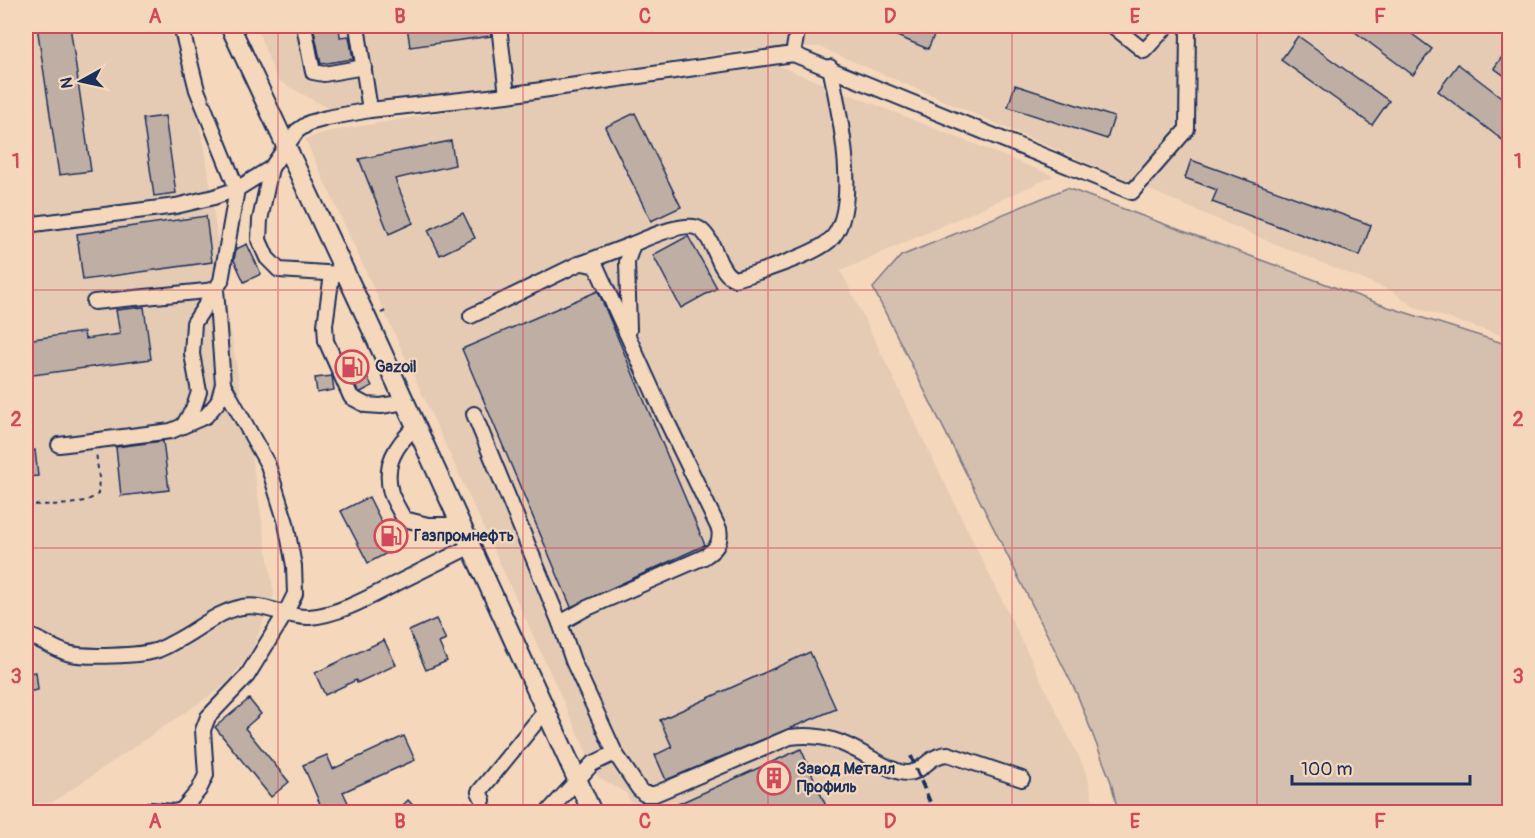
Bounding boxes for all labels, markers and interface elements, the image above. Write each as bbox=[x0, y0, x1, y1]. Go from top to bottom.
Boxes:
text: A bbox=[149, 4, 162, 29]
text: B bbox=[394, 4, 406, 29]
text: C bbox=[639, 4, 651, 29]
text: D bbox=[884, 4, 897, 29]
text: E bbox=[1130, 4, 1141, 29]
text: F bbox=[1374, 4, 1386, 29]
north arrow bbox=[51, 51, 111, 111]
text: N bbox=[56, 76, 78, 90]
text: 1 bbox=[12, 149, 20, 174]
text: 1 bbox=[1514, 149, 1522, 174]
fuel station icon: Gazoil bbox=[334, 349, 370, 385]
place label: Gazoil bbox=[375, 357, 417, 377]
text: 2 bbox=[10, 407, 22, 432]
text: 2 bbox=[1512, 407, 1524, 432]
fuel station icon: Газпромнефть bbox=[373, 518, 409, 554]
place label: Газпромнефть bbox=[414, 526, 514, 546]
text: 3 bbox=[10, 664, 22, 689]
text: 3 bbox=[1512, 664, 1524, 689]
scale bar bbox=[1292, 748, 1470, 786]
text: 100 m bbox=[1301, 758, 1353, 781]
place label: Завод Металл Профиль bbox=[797, 759, 895, 797]
building icon: Завод Металл Профиль bbox=[756, 760, 792, 796]
text: A bbox=[149, 809, 162, 834]
text: B bbox=[394, 809, 406, 834]
text: C bbox=[639, 809, 651, 834]
text: D bbox=[884, 809, 897, 834]
text: E bbox=[1130, 809, 1141, 834]
text: F bbox=[1374, 809, 1386, 834]

